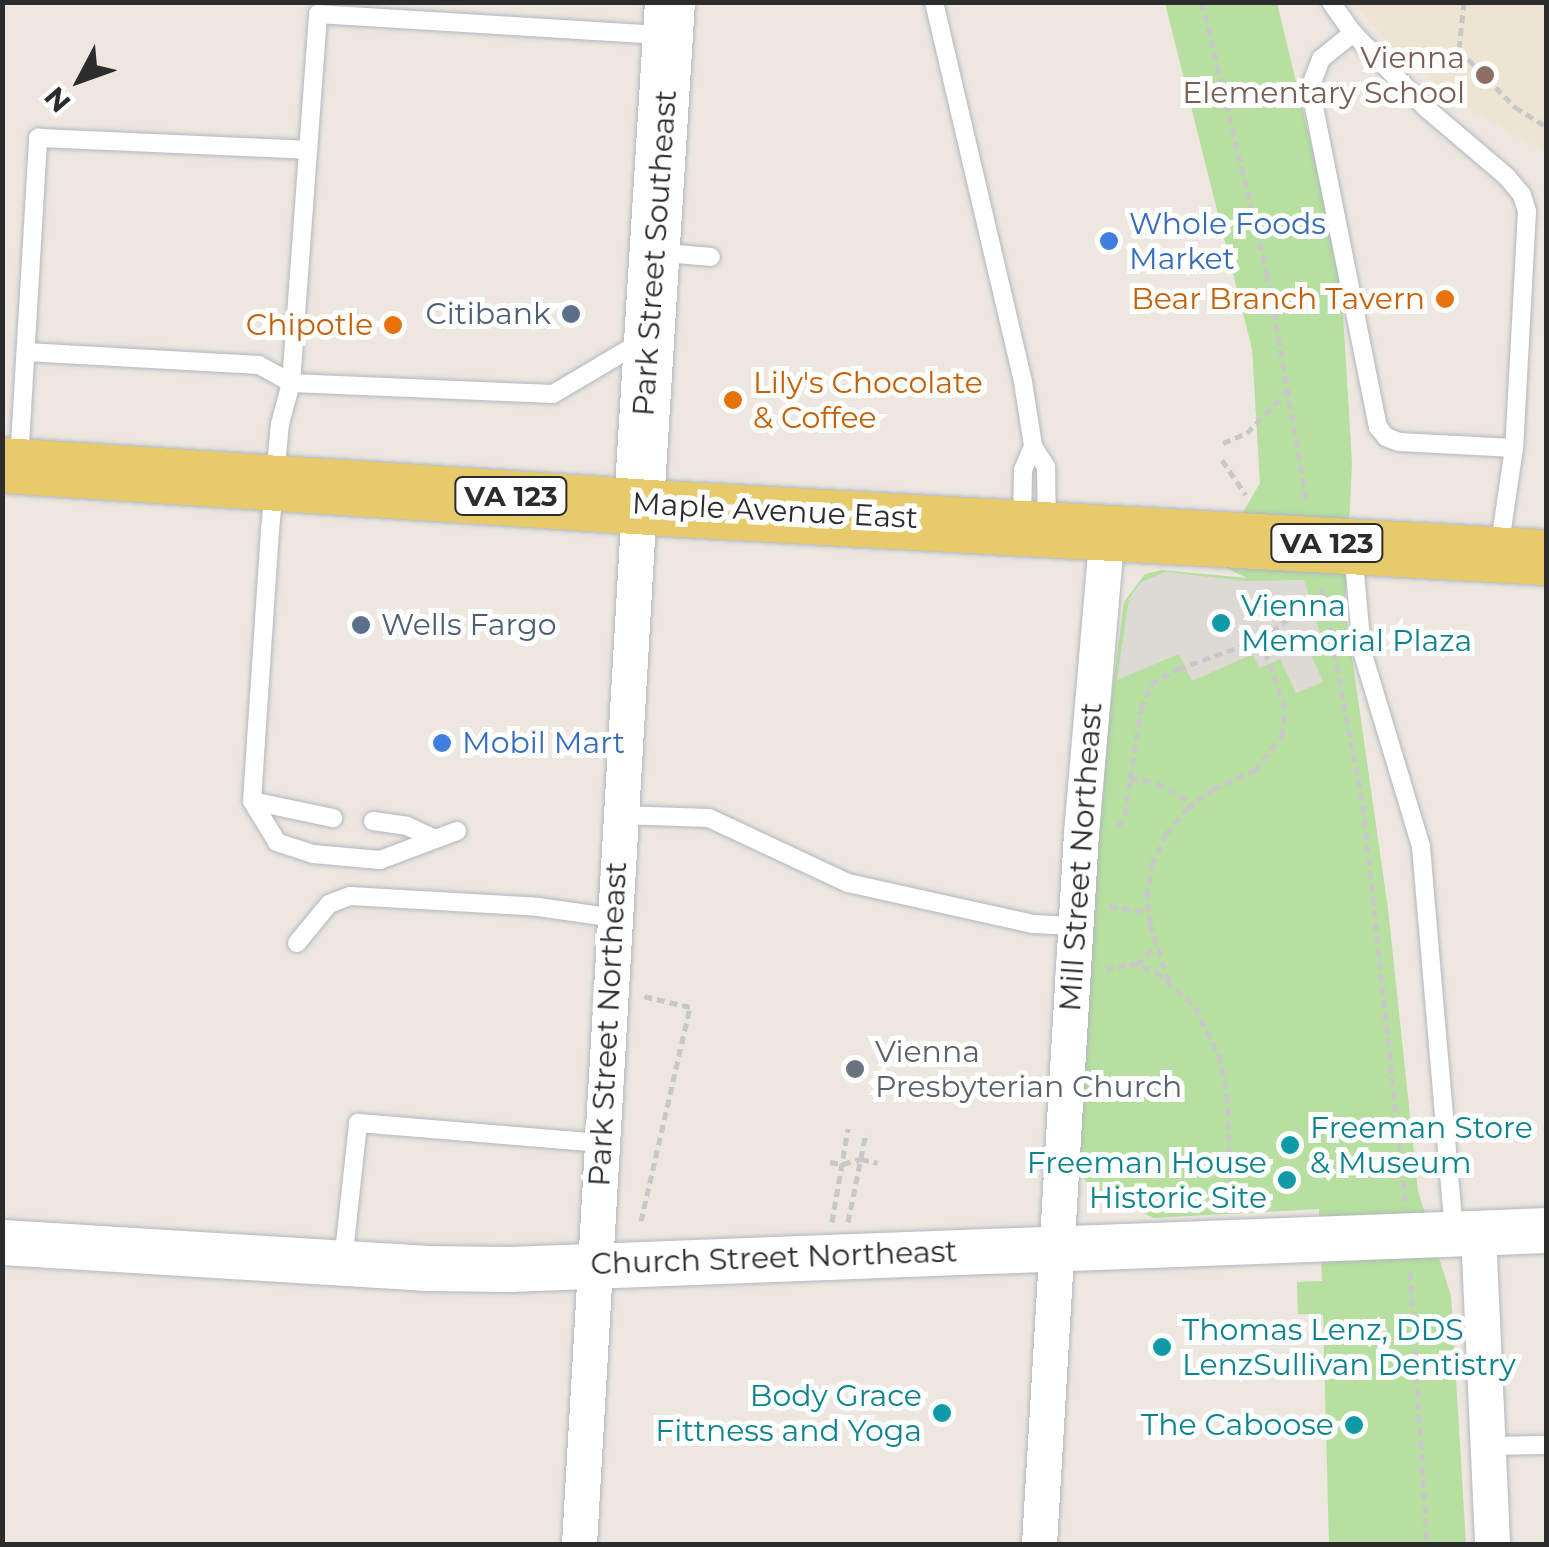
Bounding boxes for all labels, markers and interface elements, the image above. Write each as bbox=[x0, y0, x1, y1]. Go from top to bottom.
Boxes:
north arrow bbox=[30, 30, 130, 130]
place label: Vienna Elementary School bbox=[1182, 40, 1465, 110]
marker: Vienna Elementary School bbox=[1474, 64, 1496, 86]
text: N bbox=[37, 80, 78, 119]
street label: Park Street Southeast bbox=[626, 89, 684, 417]
place label: Whole Foods Market bbox=[1129, 206, 1326, 276]
marker: Whole Foods Market bbox=[1098, 230, 1120, 252]
place label: Bear Branch Tavern bbox=[1131, 281, 1425, 317]
marker: Bear Branch Tavern bbox=[1434, 288, 1456, 310]
place label: Citibank bbox=[426, 296, 551, 332]
marker: Citibank bbox=[560, 303, 582, 325]
place label: Chipotle bbox=[246, 307, 373, 343]
marker: Chipotle bbox=[382, 314, 404, 336]
place label: Lily's Chocolate & Coffee bbox=[753, 365, 983, 436]
marker: Lily's Chocolate & Coffee bbox=[722, 389, 744, 411]
road number: VA 123 bbox=[454, 473, 568, 519]
street label: Maple Avenue East bbox=[631, 486, 919, 536]
road number: VA 123 bbox=[1270, 520, 1384, 566]
place label: Vienna Memorial Plaza bbox=[1241, 588, 1472, 658]
place label: Wells Fargo bbox=[381, 607, 557, 643]
marker: Vienna Memorial Plaza bbox=[1210, 612, 1232, 634]
marker: Wells Fargo bbox=[350, 614, 372, 636]
street label: Mill Street Northeast bbox=[1052, 701, 1110, 1013]
place label: Mobil Mart bbox=[462, 725, 625, 761]
marker: Mobil Mart bbox=[431, 732, 453, 754]
street label: Park Street Northeast bbox=[582, 861, 634, 1187]
place label: Vienna Presbyterian Church bbox=[875, 1034, 1182, 1104]
marker: Vienna Presbyterian Church bbox=[844, 1058, 866, 1080]
place label: Freeman Store & Museum bbox=[1310, 1110, 1533, 1180]
marker: Freeman Store & Museum bbox=[1279, 1134, 1301, 1156]
place label: Freeman House Historic Site bbox=[1027, 1145, 1267, 1216]
marker: Freeman House Historic Site bbox=[1276, 1169, 1298, 1191]
street label: Church Street Northeast bbox=[590, 1234, 958, 1282]
place label: Thomas Lenz, DDS LenzSullivan Dentistry bbox=[1182, 1312, 1516, 1382]
marker: Thomas Lenz, DDS LenzSullivan Dentistry bbox=[1151, 1336, 1173, 1358]
place label: Body Grace Fittness and Yoga bbox=[655, 1378, 922, 1448]
marker: Body Grace Fittness and Yoga bbox=[931, 1402, 953, 1424]
place label: The Caboose bbox=[1141, 1407, 1334, 1443]
marker: The Caboose bbox=[1343, 1414, 1365, 1436]

